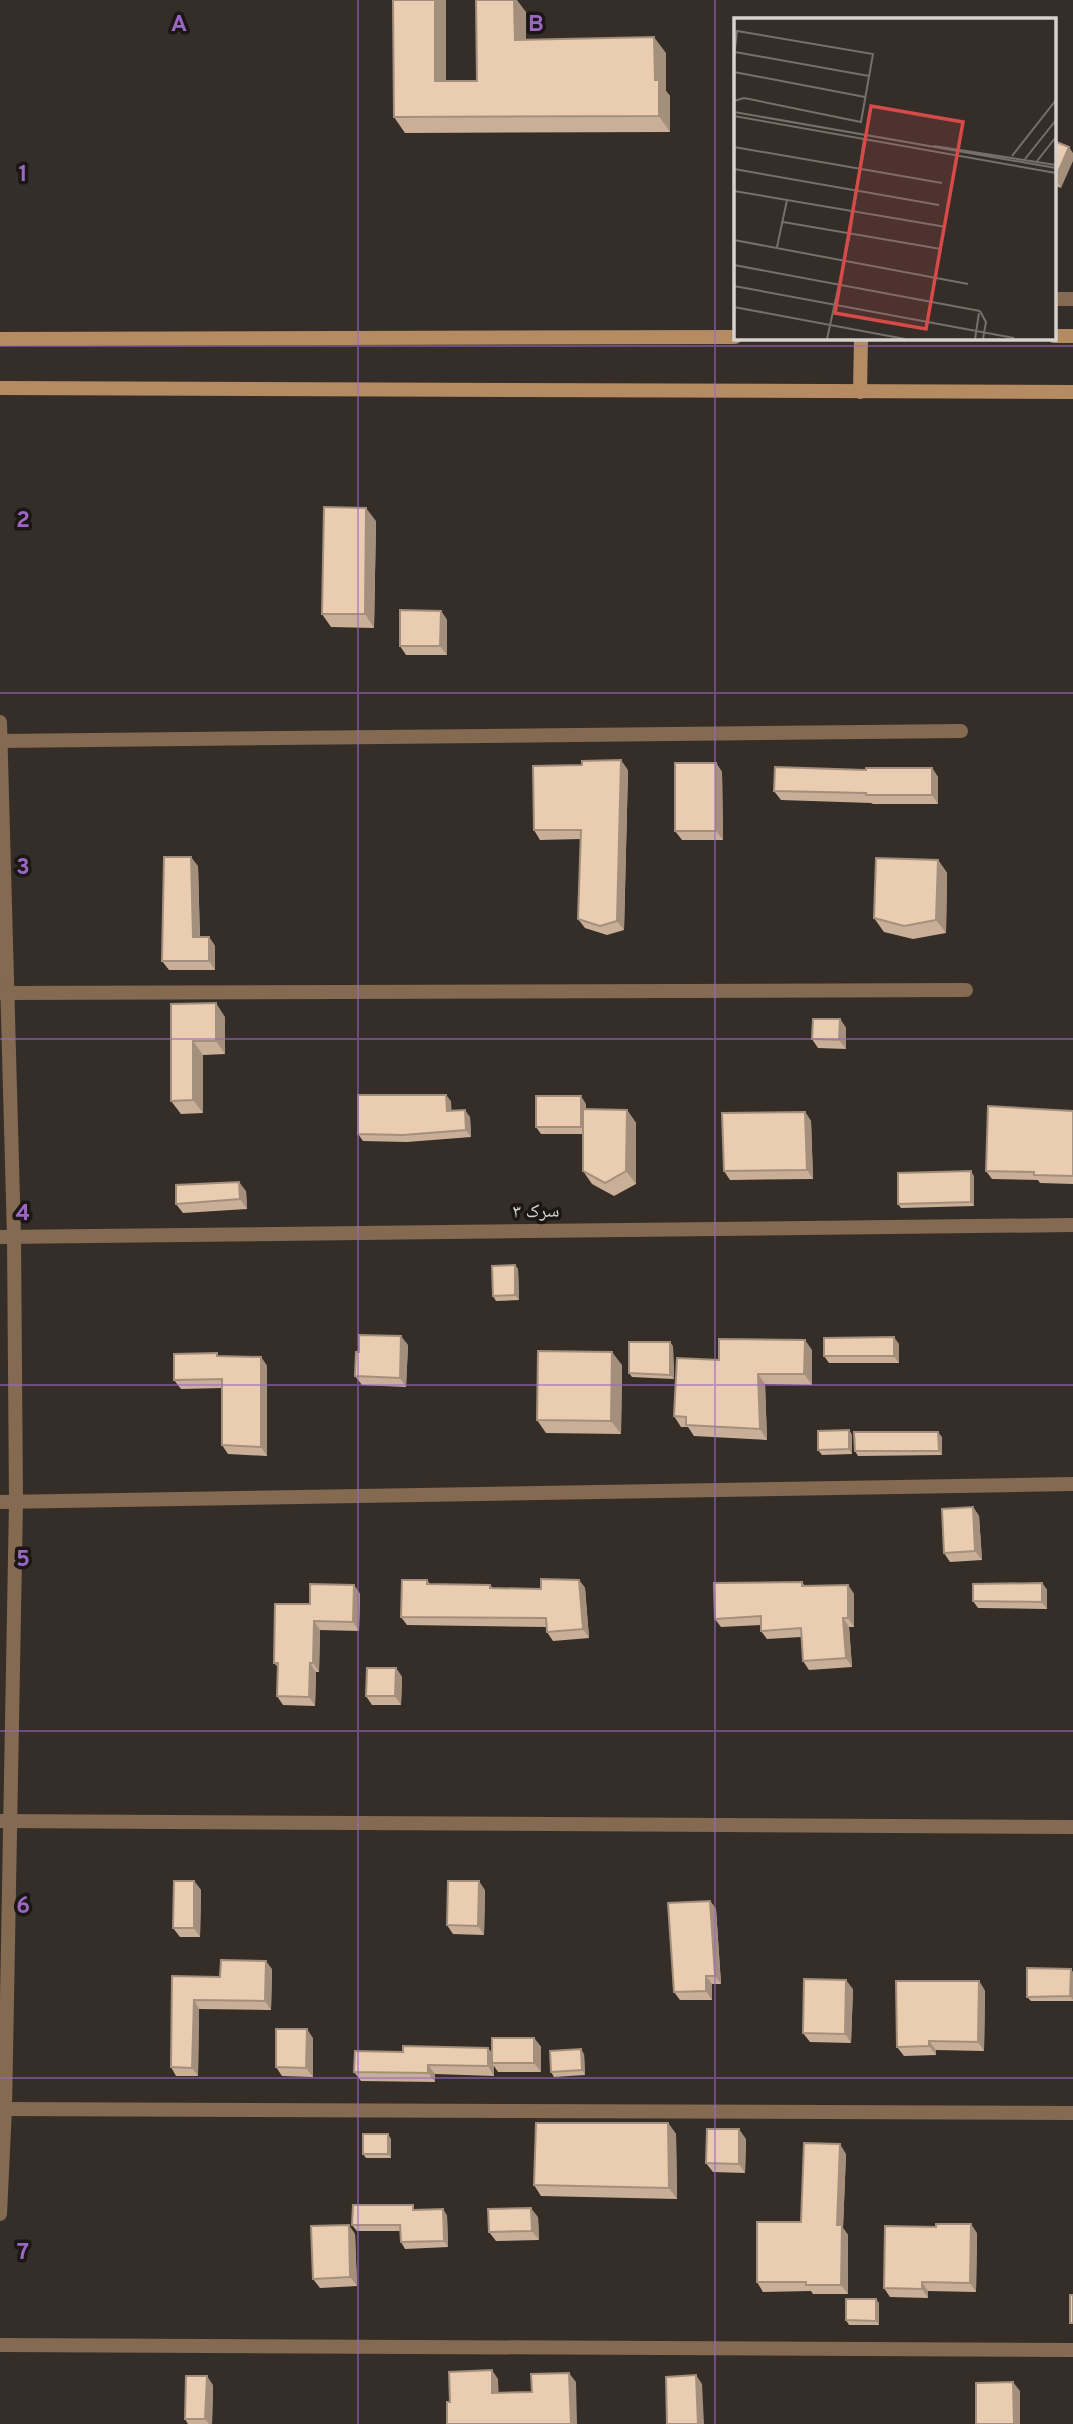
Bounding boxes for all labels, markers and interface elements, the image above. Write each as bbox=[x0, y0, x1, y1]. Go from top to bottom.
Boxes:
text: A bbox=[171, 11, 187, 40]
text: B bbox=[528, 11, 544, 40]
inset map bbox=[734, 18, 1056, 340]
text: 1 bbox=[18, 161, 28, 190]
text: 2 bbox=[16, 507, 30, 536]
text: 3 bbox=[16, 854, 30, 883]
text: 4 bbox=[16, 1200, 30, 1229]
street label: سرک ۳ bbox=[512, 1200, 560, 1224]
text: 5 bbox=[16, 1546, 30, 1575]
text: 6 bbox=[16, 1893, 30, 1922]
text: 7 bbox=[17, 2239, 29, 2268]

